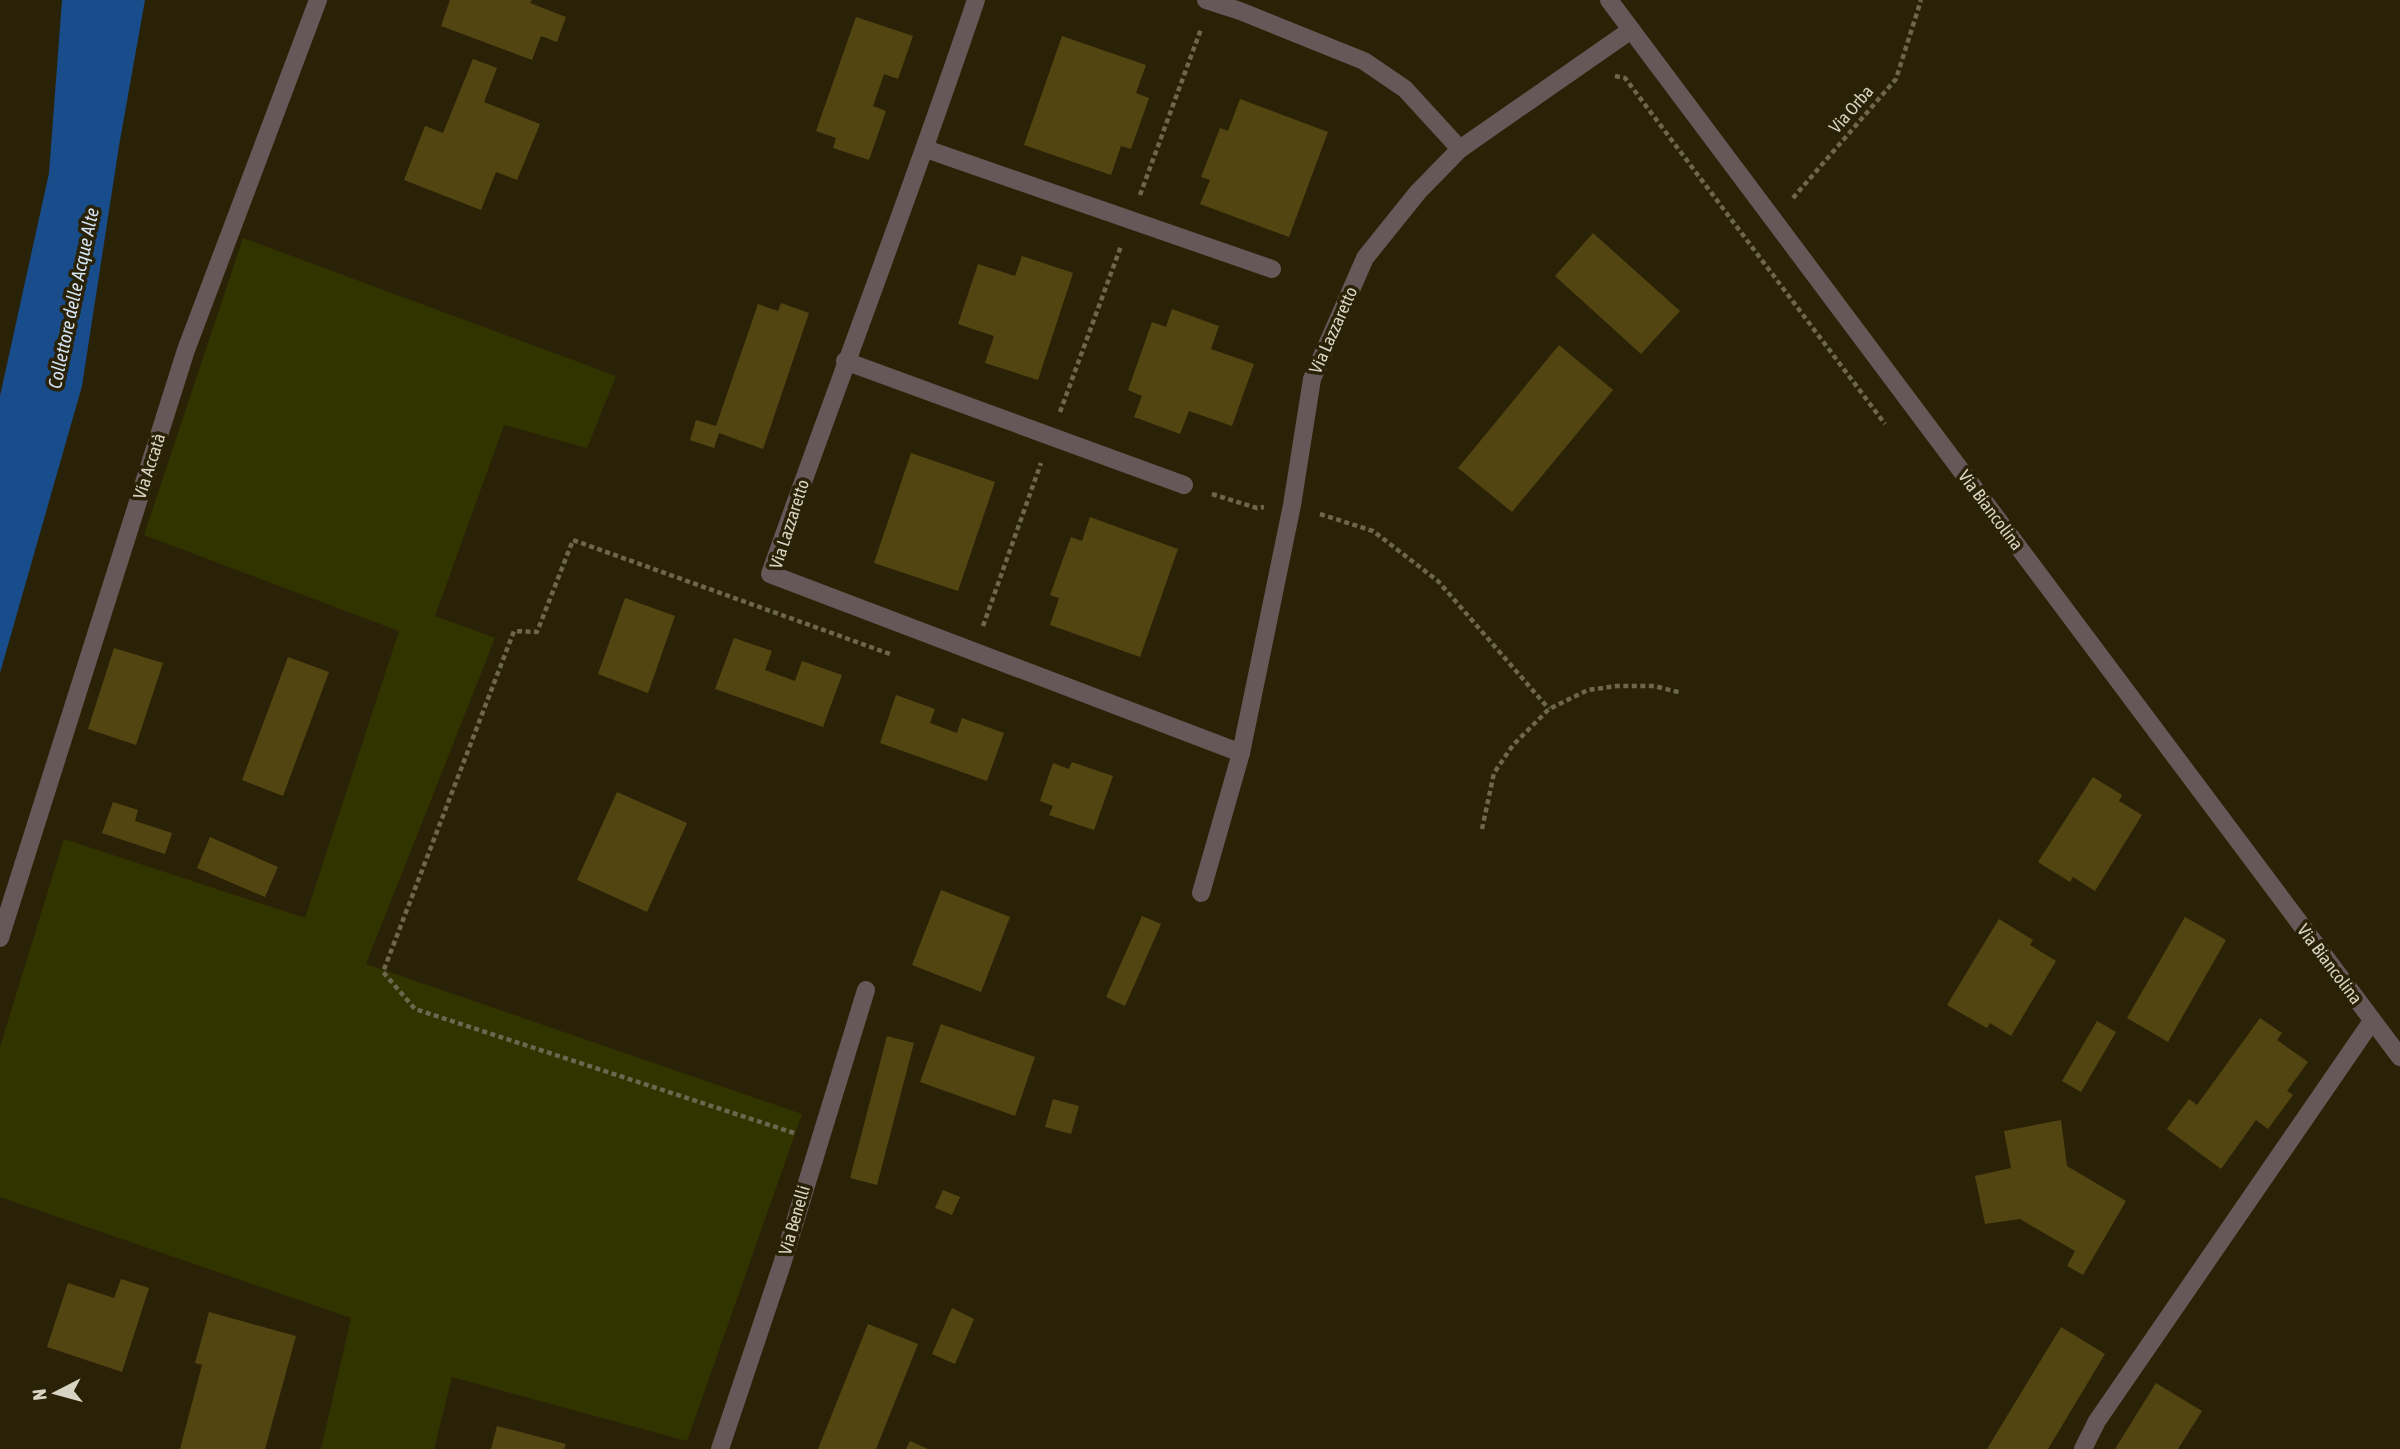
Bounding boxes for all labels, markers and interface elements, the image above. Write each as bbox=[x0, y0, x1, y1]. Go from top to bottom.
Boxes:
street label: Via Orba bbox=[1825, 81, 1877, 137]
water label: Collettore delle Acque Alte bbox=[43, 205, 103, 391]
street label: Via Lazzaretto bbox=[1305, 283, 1361, 377]
street label: Via Accatà bbox=[129, 430, 169, 502]
street label: Via Biancolina bbox=[1954, 466, 2028, 554]
street label: Via Lazzaretto bbox=[765, 477, 813, 571]
street label: Via Biancolina bbox=[2293, 920, 2367, 1008]
street label: Via Benelli bbox=[774, 1183, 814, 1257]
north arrow bbox=[21, 1358, 91, 1428]
text: N bbox=[28, 1388, 51, 1402]

